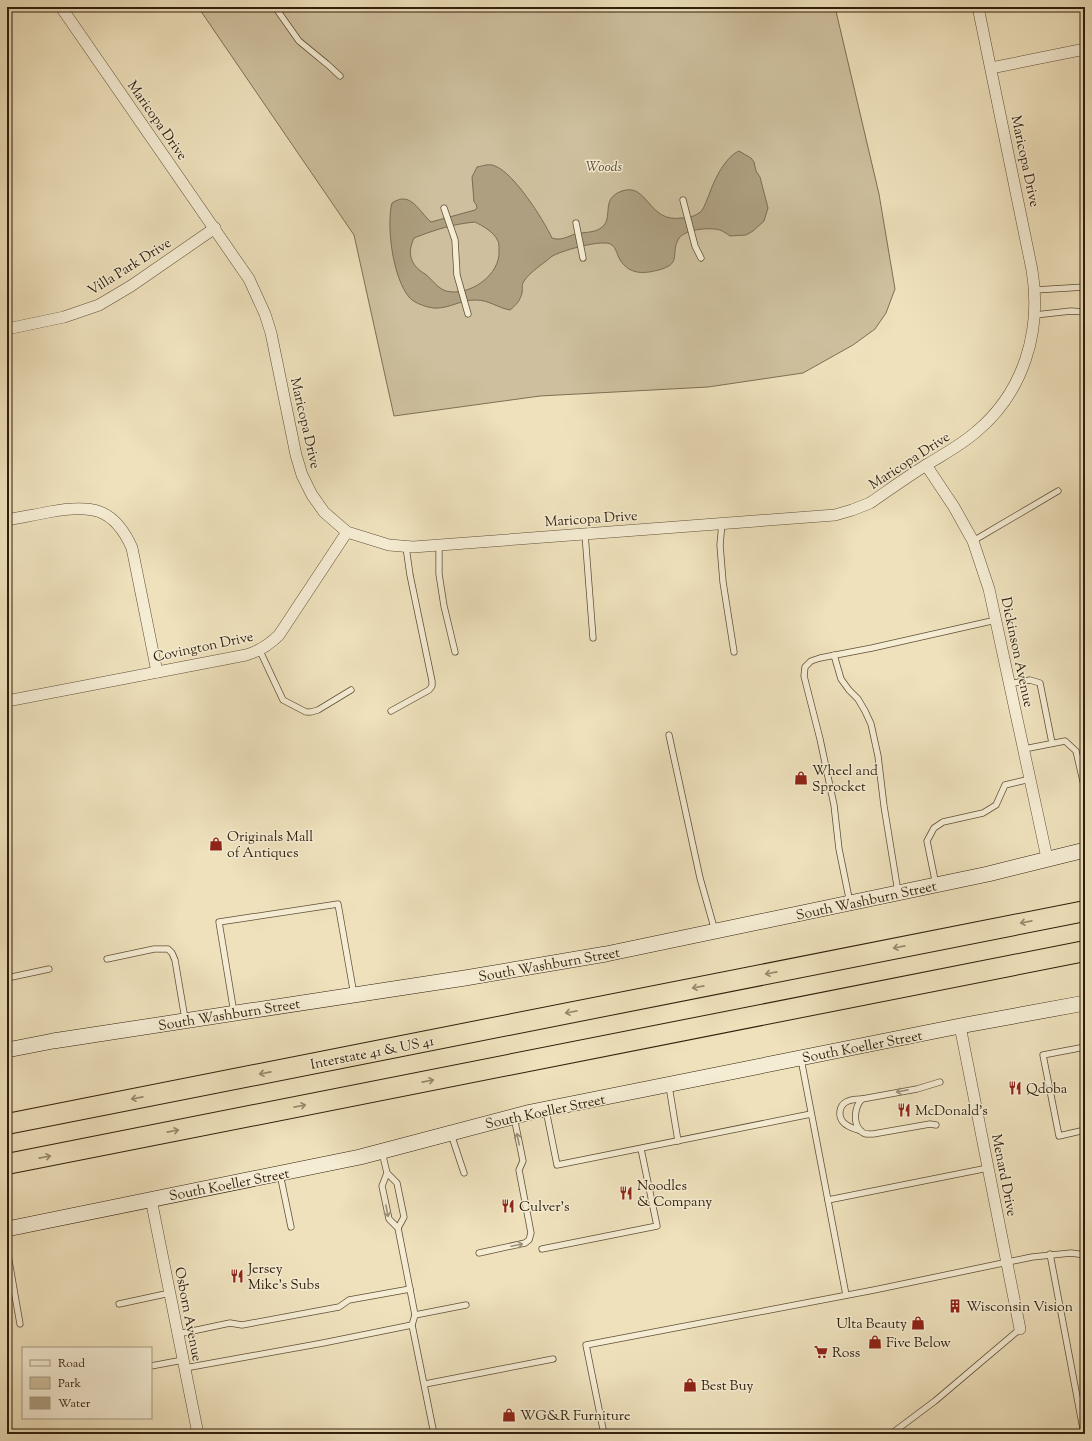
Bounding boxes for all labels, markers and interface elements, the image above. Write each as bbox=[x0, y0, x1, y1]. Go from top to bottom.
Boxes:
street label: Maricopa Drive bbox=[121, 77, 191, 165]
street label: Maricopa Drive bbox=[1005, 114, 1043, 209]
park label: Woods bbox=[586, 158, 623, 178]
street label: Villa Park Drive bbox=[84, 234, 176, 301]
street label: Maricopa Drive bbox=[284, 376, 324, 471]
street label: Maricopa Drive bbox=[866, 428, 955, 495]
street label: Maricopa Drive bbox=[544, 507, 638, 533]
street label: Dickinson Avenue bbox=[995, 595, 1038, 709]
street label: Covington Drive bbox=[152, 628, 255, 668]
place label: Wheel and Sprocket bbox=[812, 762, 878, 798]
shop icon: Wheel and Sprocket bbox=[793, 770, 809, 786]
place label: Originals Mall of Antiques bbox=[227, 828, 313, 864]
shop icon: Originals Mall of Antiques bbox=[208, 836, 224, 852]
street label: South Washburn Street bbox=[794, 877, 939, 927]
one-way arrow bbox=[1020, 919, 1033, 927]
street label: South Washburn Street bbox=[477, 944, 622, 988]
one-way arrow bbox=[893, 944, 906, 952]
one-way arrow bbox=[765, 969, 778, 977]
one-way arrow bbox=[692, 984, 705, 992]
street label: South Washburn Street bbox=[157, 995, 302, 1037]
one-way arrow bbox=[565, 1009, 578, 1017]
street label: South Koeller Street bbox=[800, 1026, 925, 1069]
street label: Interstate 41 & US 41 bbox=[309, 1032, 436, 1076]
one-way arrow bbox=[259, 1069, 272, 1077]
one-way arrow bbox=[421, 1077, 434, 1085]
restaurant icon: Qdoba bbox=[1007, 1080, 1023, 1096]
place label: Qdoba bbox=[1026, 1080, 1068, 1100]
one-way arrow bbox=[896, 1088, 909, 1096]
street label: South Koeller Street bbox=[484, 1090, 607, 1135]
one-way arrow bbox=[131, 1095, 144, 1103]
one-way arrow bbox=[293, 1102, 306, 1110]
restaurant icon: McDonald's bbox=[896, 1102, 912, 1118]
place label: McDonald's bbox=[915, 1102, 988, 1122]
one-way arrow bbox=[166, 1127, 179, 1135]
street label: Menard Drive bbox=[985, 1132, 1021, 1218]
one-way arrow bbox=[514, 1133, 522, 1146]
one-way arrow bbox=[38, 1152, 51, 1160]
street label: South Koeller Street bbox=[167, 1164, 292, 1207]
place label: Noodles & Company bbox=[637, 1177, 712, 1213]
restaurant icon: Noodles & Company bbox=[618, 1185, 634, 1201]
restaurant icon: Culver's bbox=[500, 1198, 516, 1214]
place label: Culver's bbox=[519, 1198, 569, 1218]
one-way arrow bbox=[383, 1204, 391, 1217]
one-way arrow bbox=[510, 1240, 523, 1248]
place label: Jersey Mike's Subs bbox=[247, 1260, 320, 1296]
street label: Osborn Avenue bbox=[168, 1265, 206, 1363]
restaurant icon: Jersey Mike's Subs bbox=[229, 1268, 245, 1284]
building icon: Wisconsin Vision bbox=[947, 1298, 963, 1314]
place label: Wisconsin Vision bbox=[966, 1298, 1073, 1318]
place label: Ulta Beauty bbox=[836, 1315, 907, 1335]
shop icon: Ulta Beauty bbox=[910, 1315, 926, 1331]
shop icon: Five Below bbox=[867, 1334, 883, 1350]
place label: Five Below bbox=[886, 1334, 951, 1354]
supermarket icon: Ross bbox=[813, 1344, 829, 1360]
place label: Ross bbox=[832, 1344, 860, 1364]
legend bbox=[22, 1347, 152, 1419]
text: Road bbox=[58, 1355, 85, 1373]
text: Park bbox=[58, 1375, 81, 1393]
shop icon: Best Buy bbox=[682, 1377, 698, 1393]
place label: Best Buy bbox=[701, 1377, 753, 1397]
text: Water bbox=[58, 1395, 91, 1413]
shop icon: WG&R Furniture bbox=[501, 1407, 517, 1423]
place label: WG&R Furniture bbox=[520, 1407, 631, 1427]

